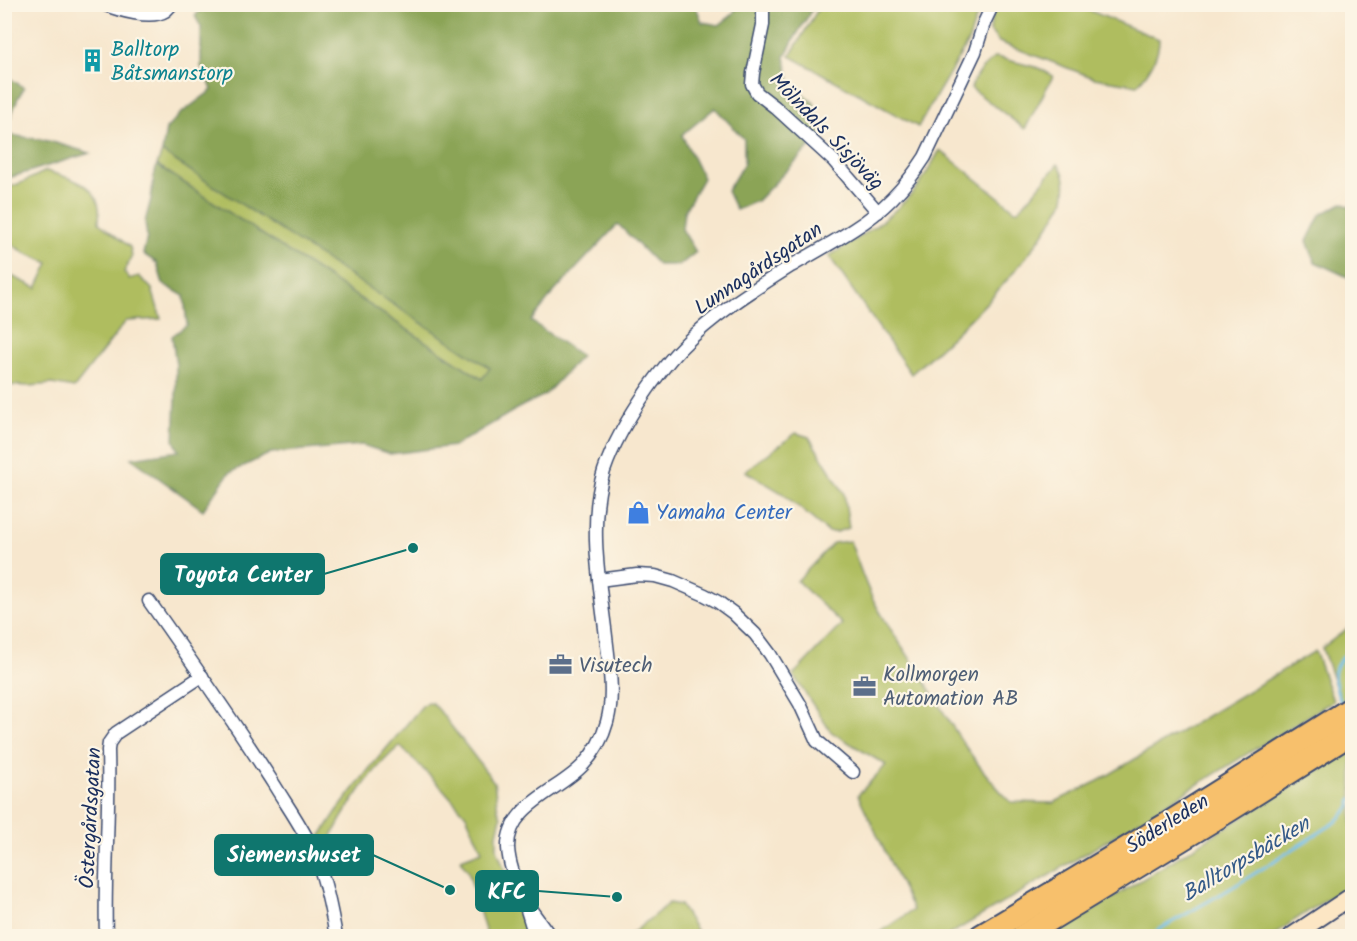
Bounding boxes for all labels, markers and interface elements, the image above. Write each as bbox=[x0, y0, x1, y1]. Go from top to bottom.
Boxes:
place label: Balltorp Båtsmanstorp bbox=[111, 34, 233, 91]
building icon: Balltorp Båtsmanstorp bbox=[80, 48, 106, 74]
street label: Mölndals Sisjöväg bbox=[761, 65, 891, 199]
street label: Lunnagårdsgatan bbox=[688, 214, 830, 325]
place label: Yamaha Center bbox=[656, 497, 793, 530]
shop icon: Yamaha Center bbox=[625, 499, 651, 525]
callout: Toyota Center bbox=[161, 554, 324, 594]
text: Toyota Center bbox=[174, 559, 313, 594]
place label: Visutech bbox=[579, 650, 652, 683]
office icon: Visutech bbox=[548, 652, 574, 678]
place label: Kollmorgen Automation AB bbox=[883, 659, 1018, 716]
office icon: Kollmorgen Automation AB bbox=[852, 673, 878, 699]
street label: Östergårdsgatan bbox=[71, 747, 112, 890]
street label: Söderleden bbox=[1120, 786, 1216, 863]
water label: Balltorpsbäcken bbox=[1175, 807, 1319, 912]
callout: Siemenshuset bbox=[215, 835, 373, 875]
text: Siemenshuset bbox=[227, 839, 362, 874]
callout: KFC bbox=[476, 871, 538, 911]
text: KFC bbox=[488, 876, 526, 911]

